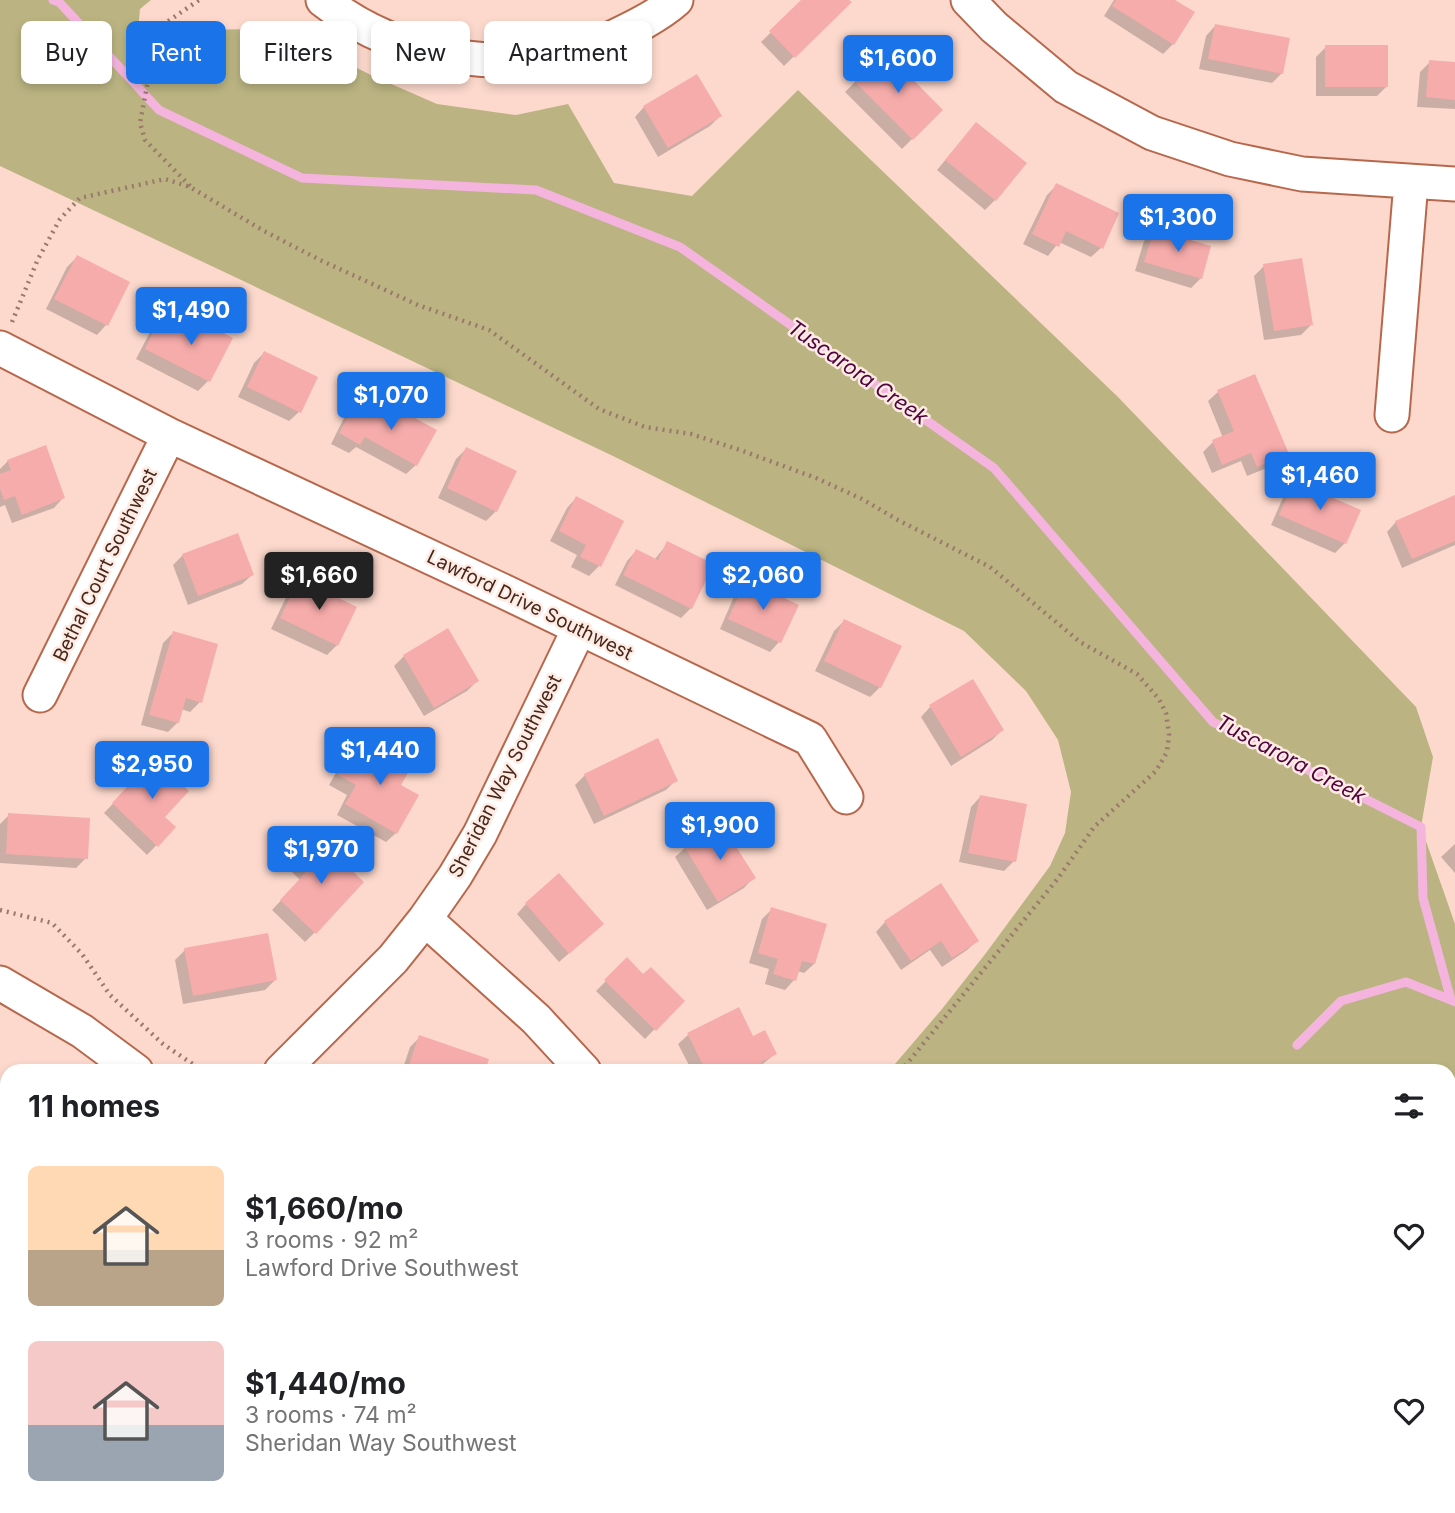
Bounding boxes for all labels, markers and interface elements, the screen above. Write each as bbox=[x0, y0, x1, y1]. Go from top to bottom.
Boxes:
chip: Buy bbox=[21, 21, 112, 84]
chip: Rent bbox=[126, 21, 226, 84]
chip: Filters bbox=[240, 21, 357, 84]
chip: New bbox=[371, 21, 470, 84]
chip: Apartment bbox=[484, 21, 652, 84]
pin: $1,600 bbox=[841, 36, 955, 95]
text: $1,600 bbox=[859, 44, 937, 72]
pin: $1,300 bbox=[1121, 194, 1235, 254]
text: $1,300 bbox=[1139, 203, 1217, 231]
pin: $1,490 bbox=[134, 288, 248, 347]
text: $1,490 bbox=[152, 296, 230, 324]
water label: Tuscarora Creek bbox=[783, 314, 933, 430]
pin: $1,070 bbox=[334, 372, 448, 432]
text: $1,070 bbox=[353, 381, 429, 409]
pin: $1,460 bbox=[1263, 452, 1377, 512]
text: $1,460 bbox=[1281, 461, 1359, 489]
street label: Bethal Court Southwest bbox=[48, 465, 162, 665]
street label: Lawford Drive Southwest bbox=[423, 545, 637, 665]
pin: $1,660 bbox=[262, 552, 376, 612]
pin: $2,060 bbox=[706, 552, 820, 612]
text: $1,660 bbox=[280, 561, 358, 589]
text: $2,060 bbox=[722, 561, 804, 589]
street label: Sheridan Way Southwest bbox=[444, 671, 566, 881]
water label: Tuscarora Creek bbox=[1212, 709, 1370, 809]
pin: $1,440 bbox=[323, 728, 437, 787]
text: $1,440 bbox=[340, 736, 420, 764]
pin: $2,950 bbox=[95, 742, 209, 801]
text: $2,950 bbox=[111, 750, 193, 778]
pin: $1,900 bbox=[663, 802, 777, 862]
text: $1,900 bbox=[681, 811, 759, 839]
pin: $1,970 bbox=[264, 826, 378, 886]
text: $1,970 bbox=[283, 835, 359, 863]
icon: filters bbox=[1390, 1087, 1428, 1125]
text: 11 homes bbox=[28, 1088, 160, 1124]
text: $1,660/mo bbox=[245, 1190, 403, 1226]
icon: home bbox=[84, 1194, 168, 1278]
icon: heart bbox=[1390, 1217, 1428, 1255]
text: 3 rooms · 92 m² bbox=[245, 1226, 418, 1254]
text: Lawford Drive Southwest bbox=[245, 1254, 519, 1282]
text: $1,440/mo bbox=[245, 1365, 406, 1401]
icon: home bbox=[84, 1369, 168, 1453]
icon: heart bbox=[1390, 1392, 1428, 1430]
text: 3 rooms · 74 m² bbox=[245, 1401, 417, 1429]
text: Sheridan Way Southwest bbox=[245, 1429, 517, 1457]

